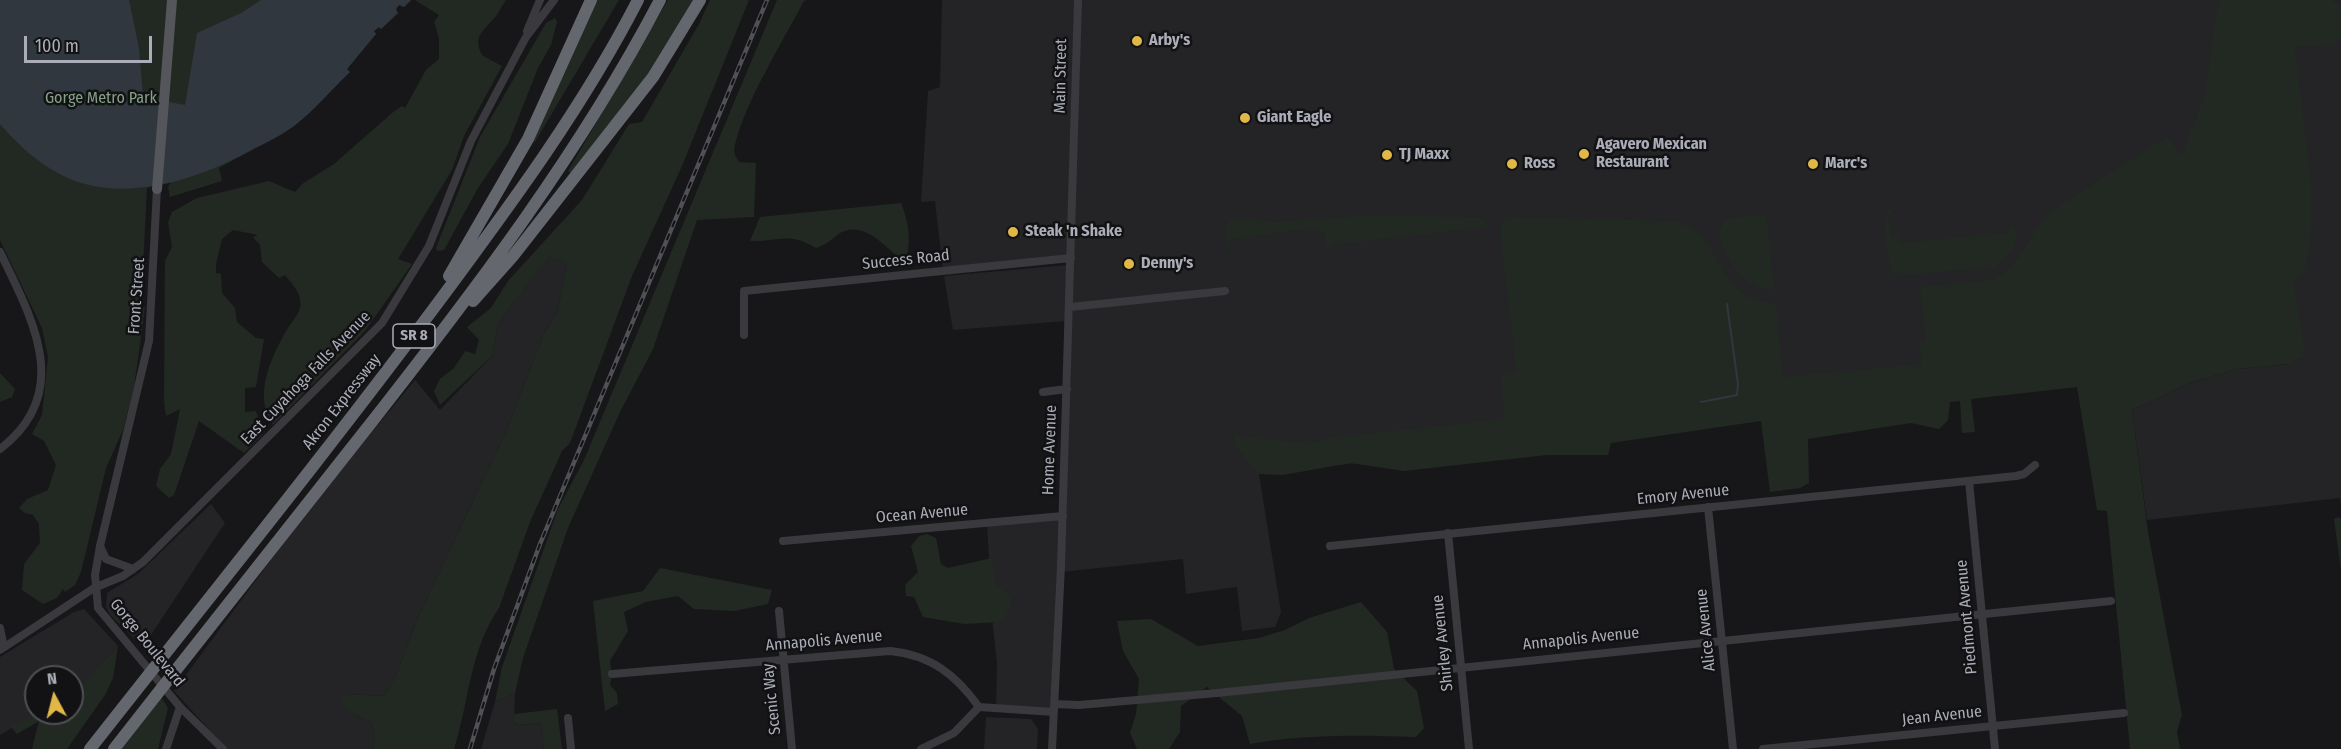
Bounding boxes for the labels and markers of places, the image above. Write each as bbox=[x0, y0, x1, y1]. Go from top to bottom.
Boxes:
place label: Arby's bbox=[1149, 31, 1190, 51]
marker: Arby's bbox=[1130, 34, 1144, 48]
place label: Giant Eagle bbox=[1257, 108, 1331, 128]
marker: Giant Eagle bbox=[1238, 111, 1252, 125]
place label: Agavero Mexican Restaurant bbox=[1596, 135, 1707, 173]
place label: TJ Maxx bbox=[1399, 145, 1449, 165]
marker: Agavero Mexican Restaurant bbox=[1577, 147, 1591, 161]
marker: TJ Maxx bbox=[1380, 148, 1394, 162]
place label: Ross bbox=[1524, 154, 1555, 174]
place label: Marc's bbox=[1825, 154, 1867, 174]
marker: Ross bbox=[1505, 157, 1519, 171]
marker: Marc's bbox=[1806, 157, 1820, 171]
place label: Steak 'n Shake bbox=[1025, 222, 1122, 242]
marker: Steak 'n Shake bbox=[1006, 225, 1020, 239]
place label: Denny's bbox=[1141, 254, 1193, 274]
marker: Denny's bbox=[1122, 257, 1136, 271]

